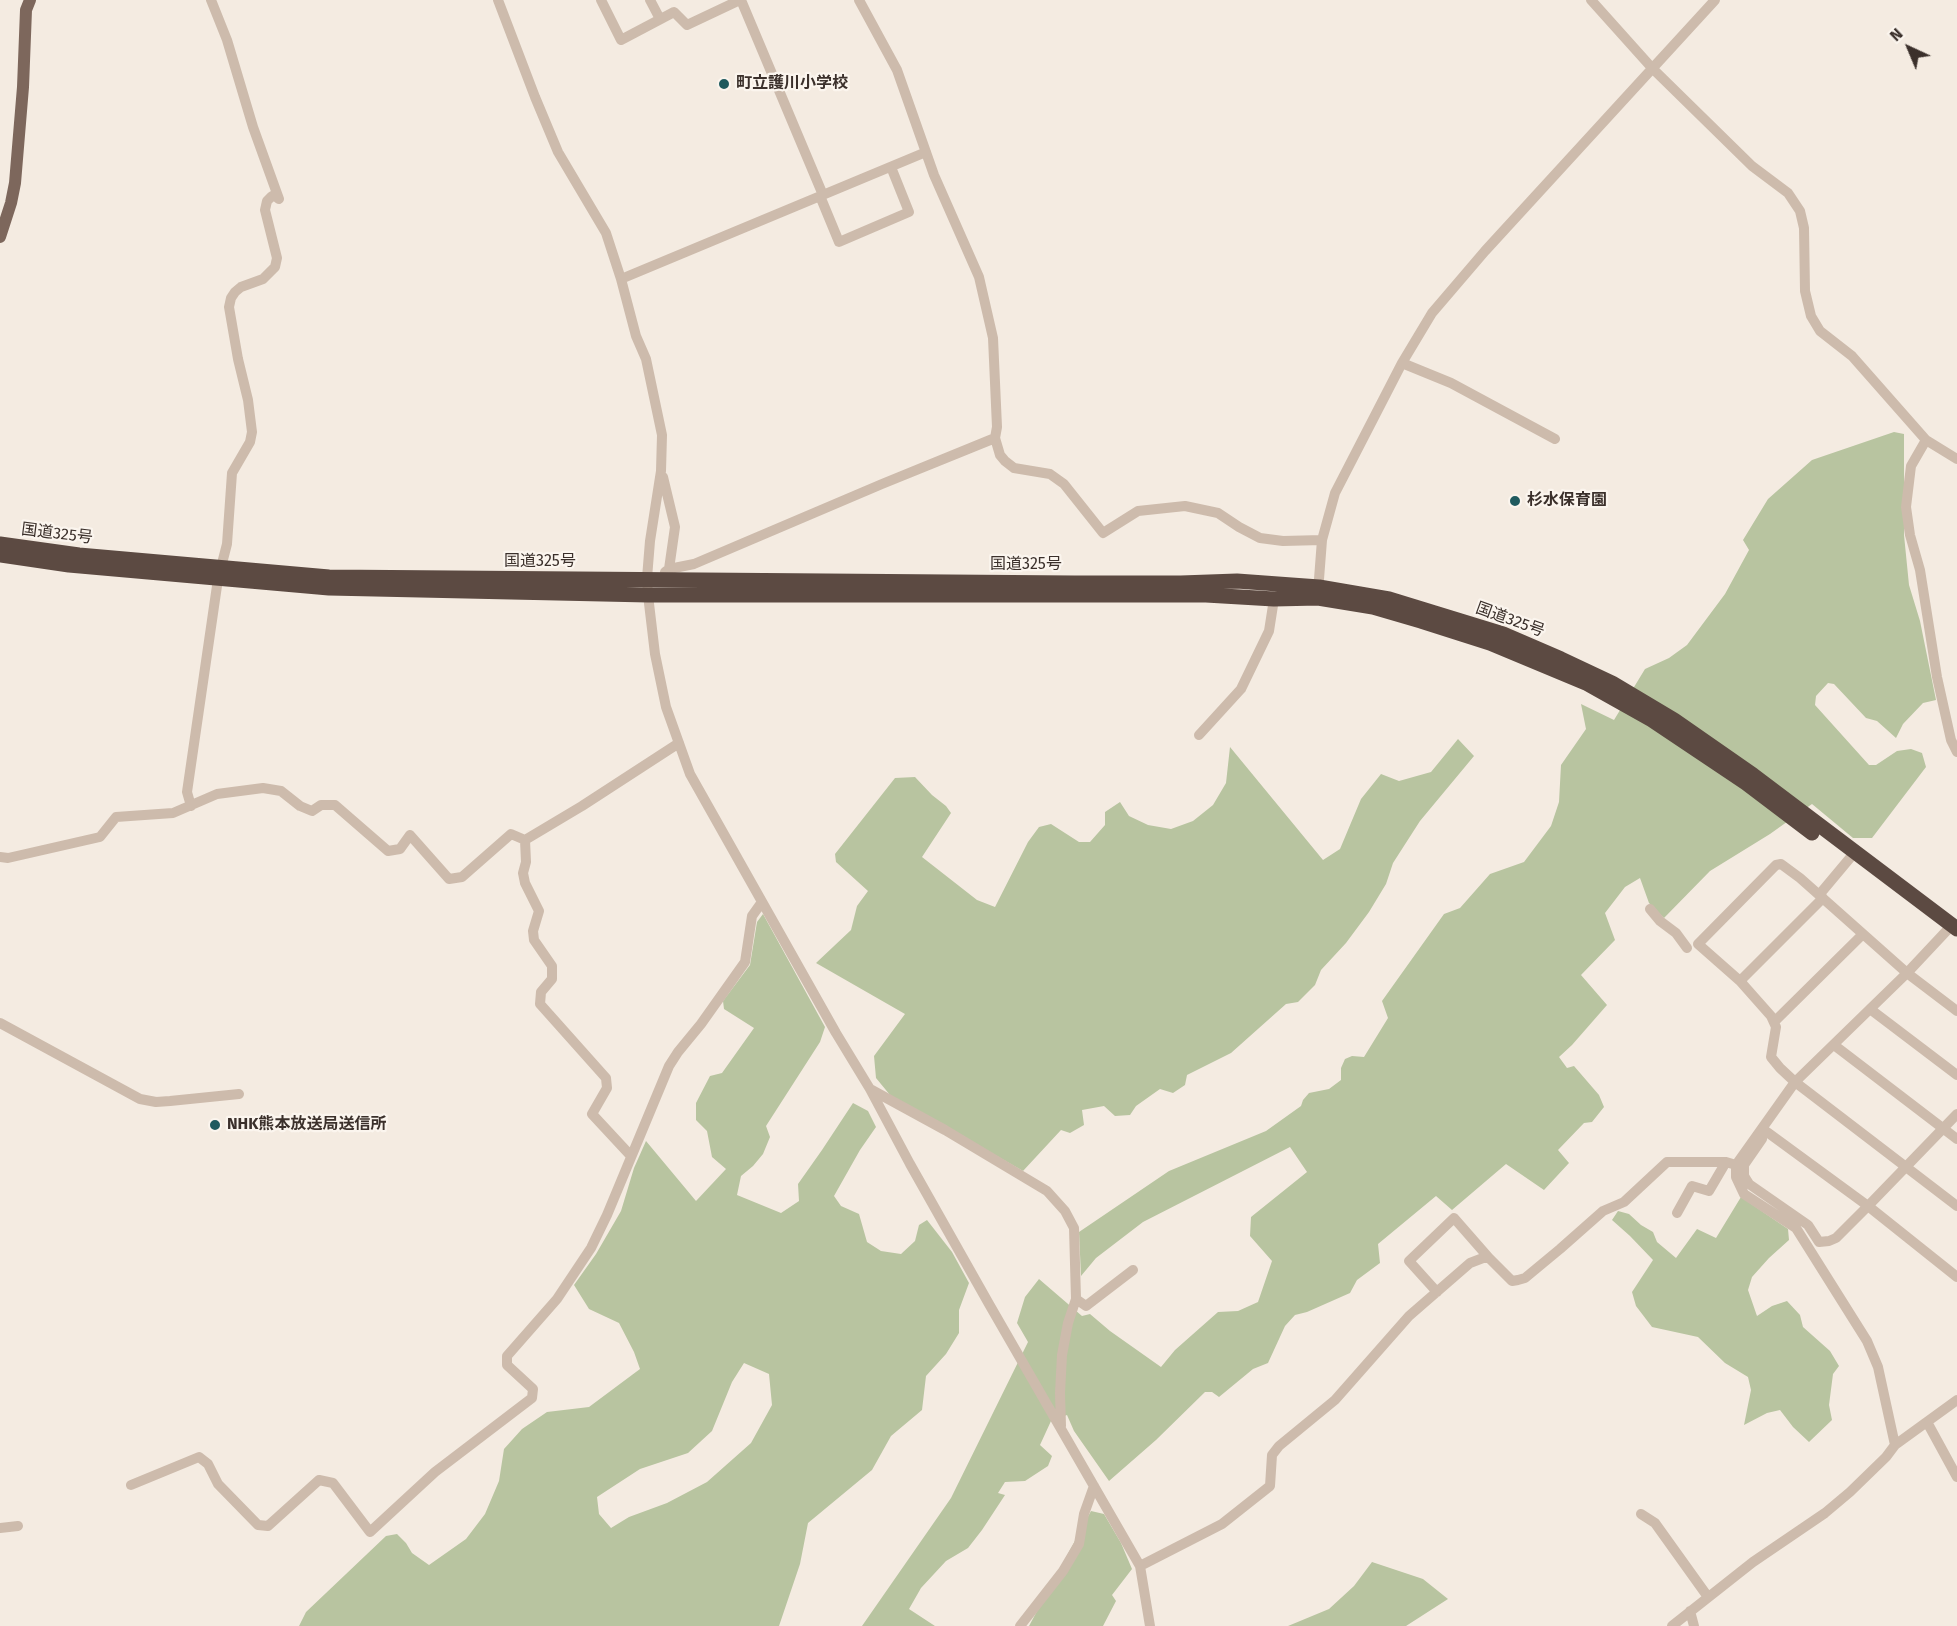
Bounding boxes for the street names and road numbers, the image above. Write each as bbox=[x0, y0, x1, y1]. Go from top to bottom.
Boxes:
street label: 国道325号 bbox=[20, 520, 94, 548]
street label: 国道325号 bbox=[504, 552, 576, 572]
street label: 国道325号 bbox=[990, 555, 1062, 575]
street label: 国道325号 bbox=[1473, 599, 1547, 641]

